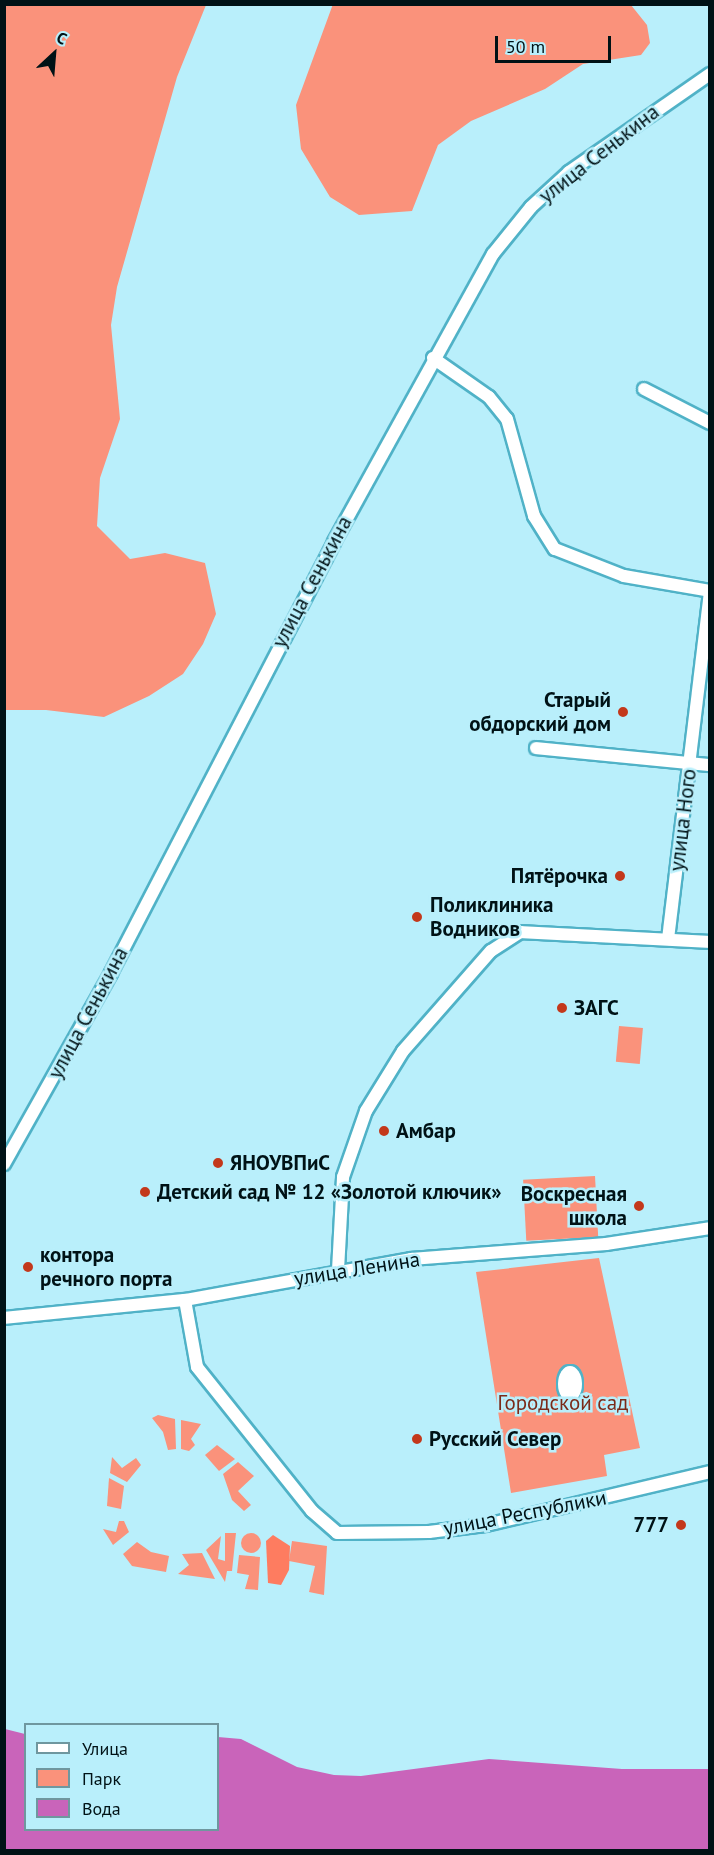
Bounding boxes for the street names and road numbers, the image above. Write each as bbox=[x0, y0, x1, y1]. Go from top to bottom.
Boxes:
street label: улица Сенькина bbox=[534, 99, 664, 209]
street label: улица Сенькина bbox=[267, 512, 357, 652]
street label: улица Ного bbox=[664, 767, 702, 873]
street label: улица Сенькина bbox=[43, 943, 133, 1083]
street label: улица Ленина bbox=[292, 1247, 422, 1291]
street label: улица Республики bbox=[441, 1485, 609, 1541]

